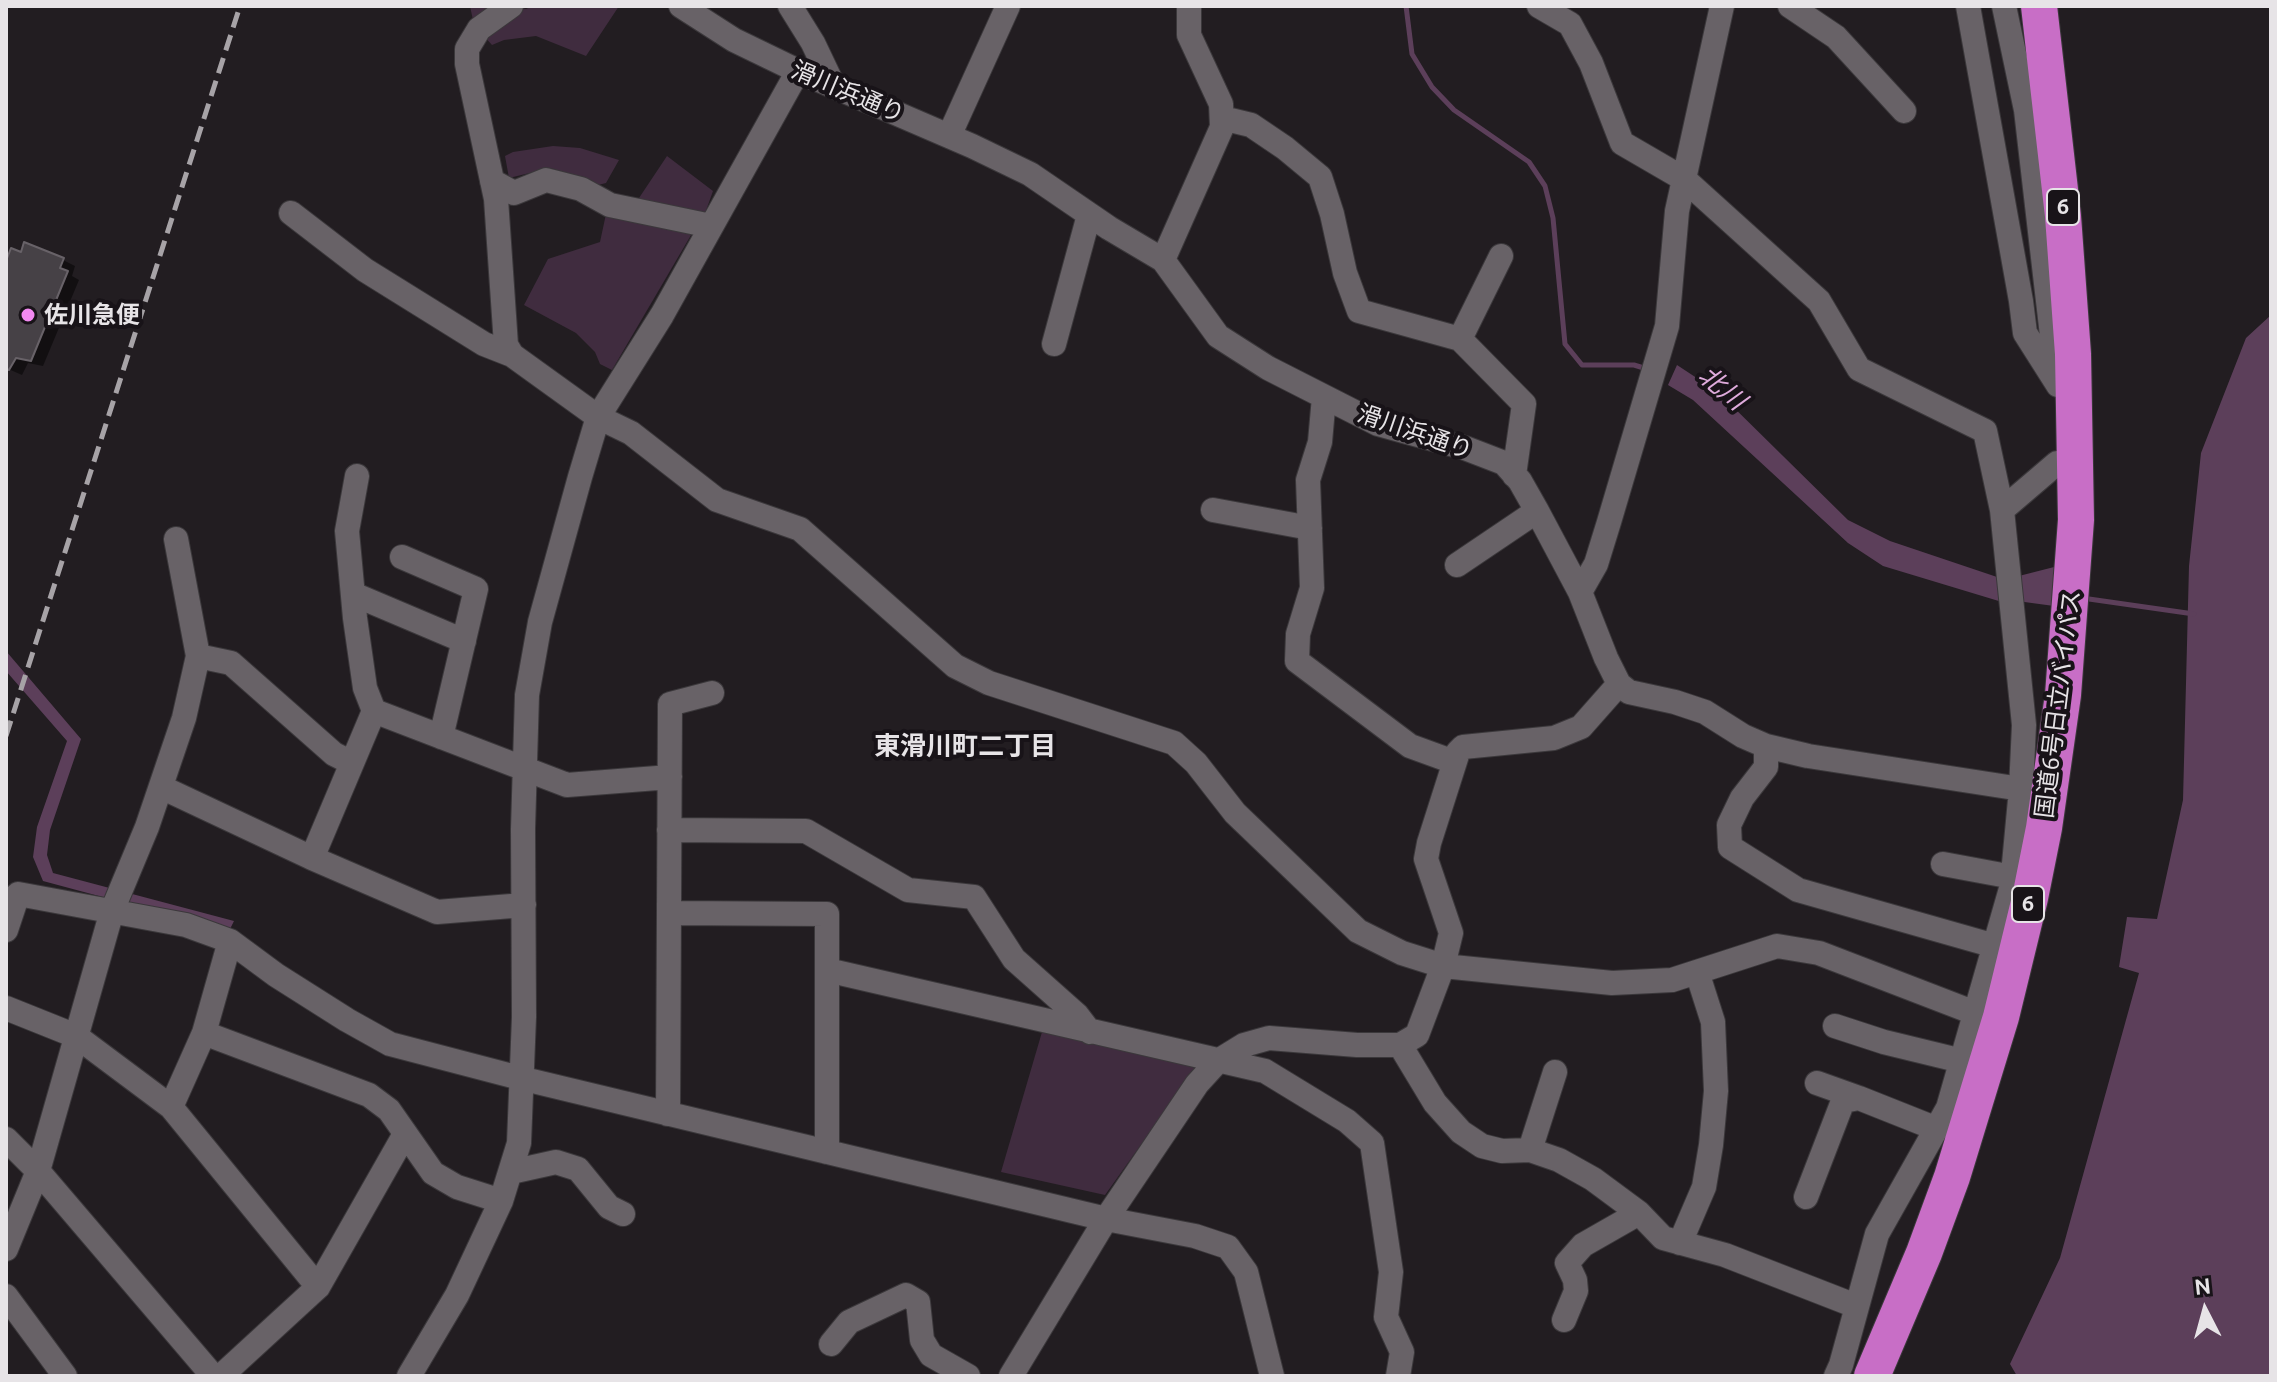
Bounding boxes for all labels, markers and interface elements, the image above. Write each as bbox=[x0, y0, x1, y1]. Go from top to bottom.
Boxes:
street label: 滑川浜通り bbox=[787, 55, 909, 129]
road number: 6 bbox=[2047, 189, 2079, 225]
place label: 佐川急便 bbox=[44, 301, 140, 329]
marker: 佐川急便 bbox=[19, 306, 37, 324]
water label: 北川 bbox=[1692, 359, 1752, 417]
street label: 滑川浜通り bbox=[1354, 399, 1476, 465]
street label: 国道6号日立バイパス bbox=[2030, 588, 2086, 820]
district label: 東滑川町二丁目 bbox=[874, 730, 1056, 762]
road number: 6 bbox=[2012, 886, 2044, 922]
north arrow bbox=[2165, 1270, 2245, 1350]
text: N bbox=[2193, 1272, 2212, 1299]

